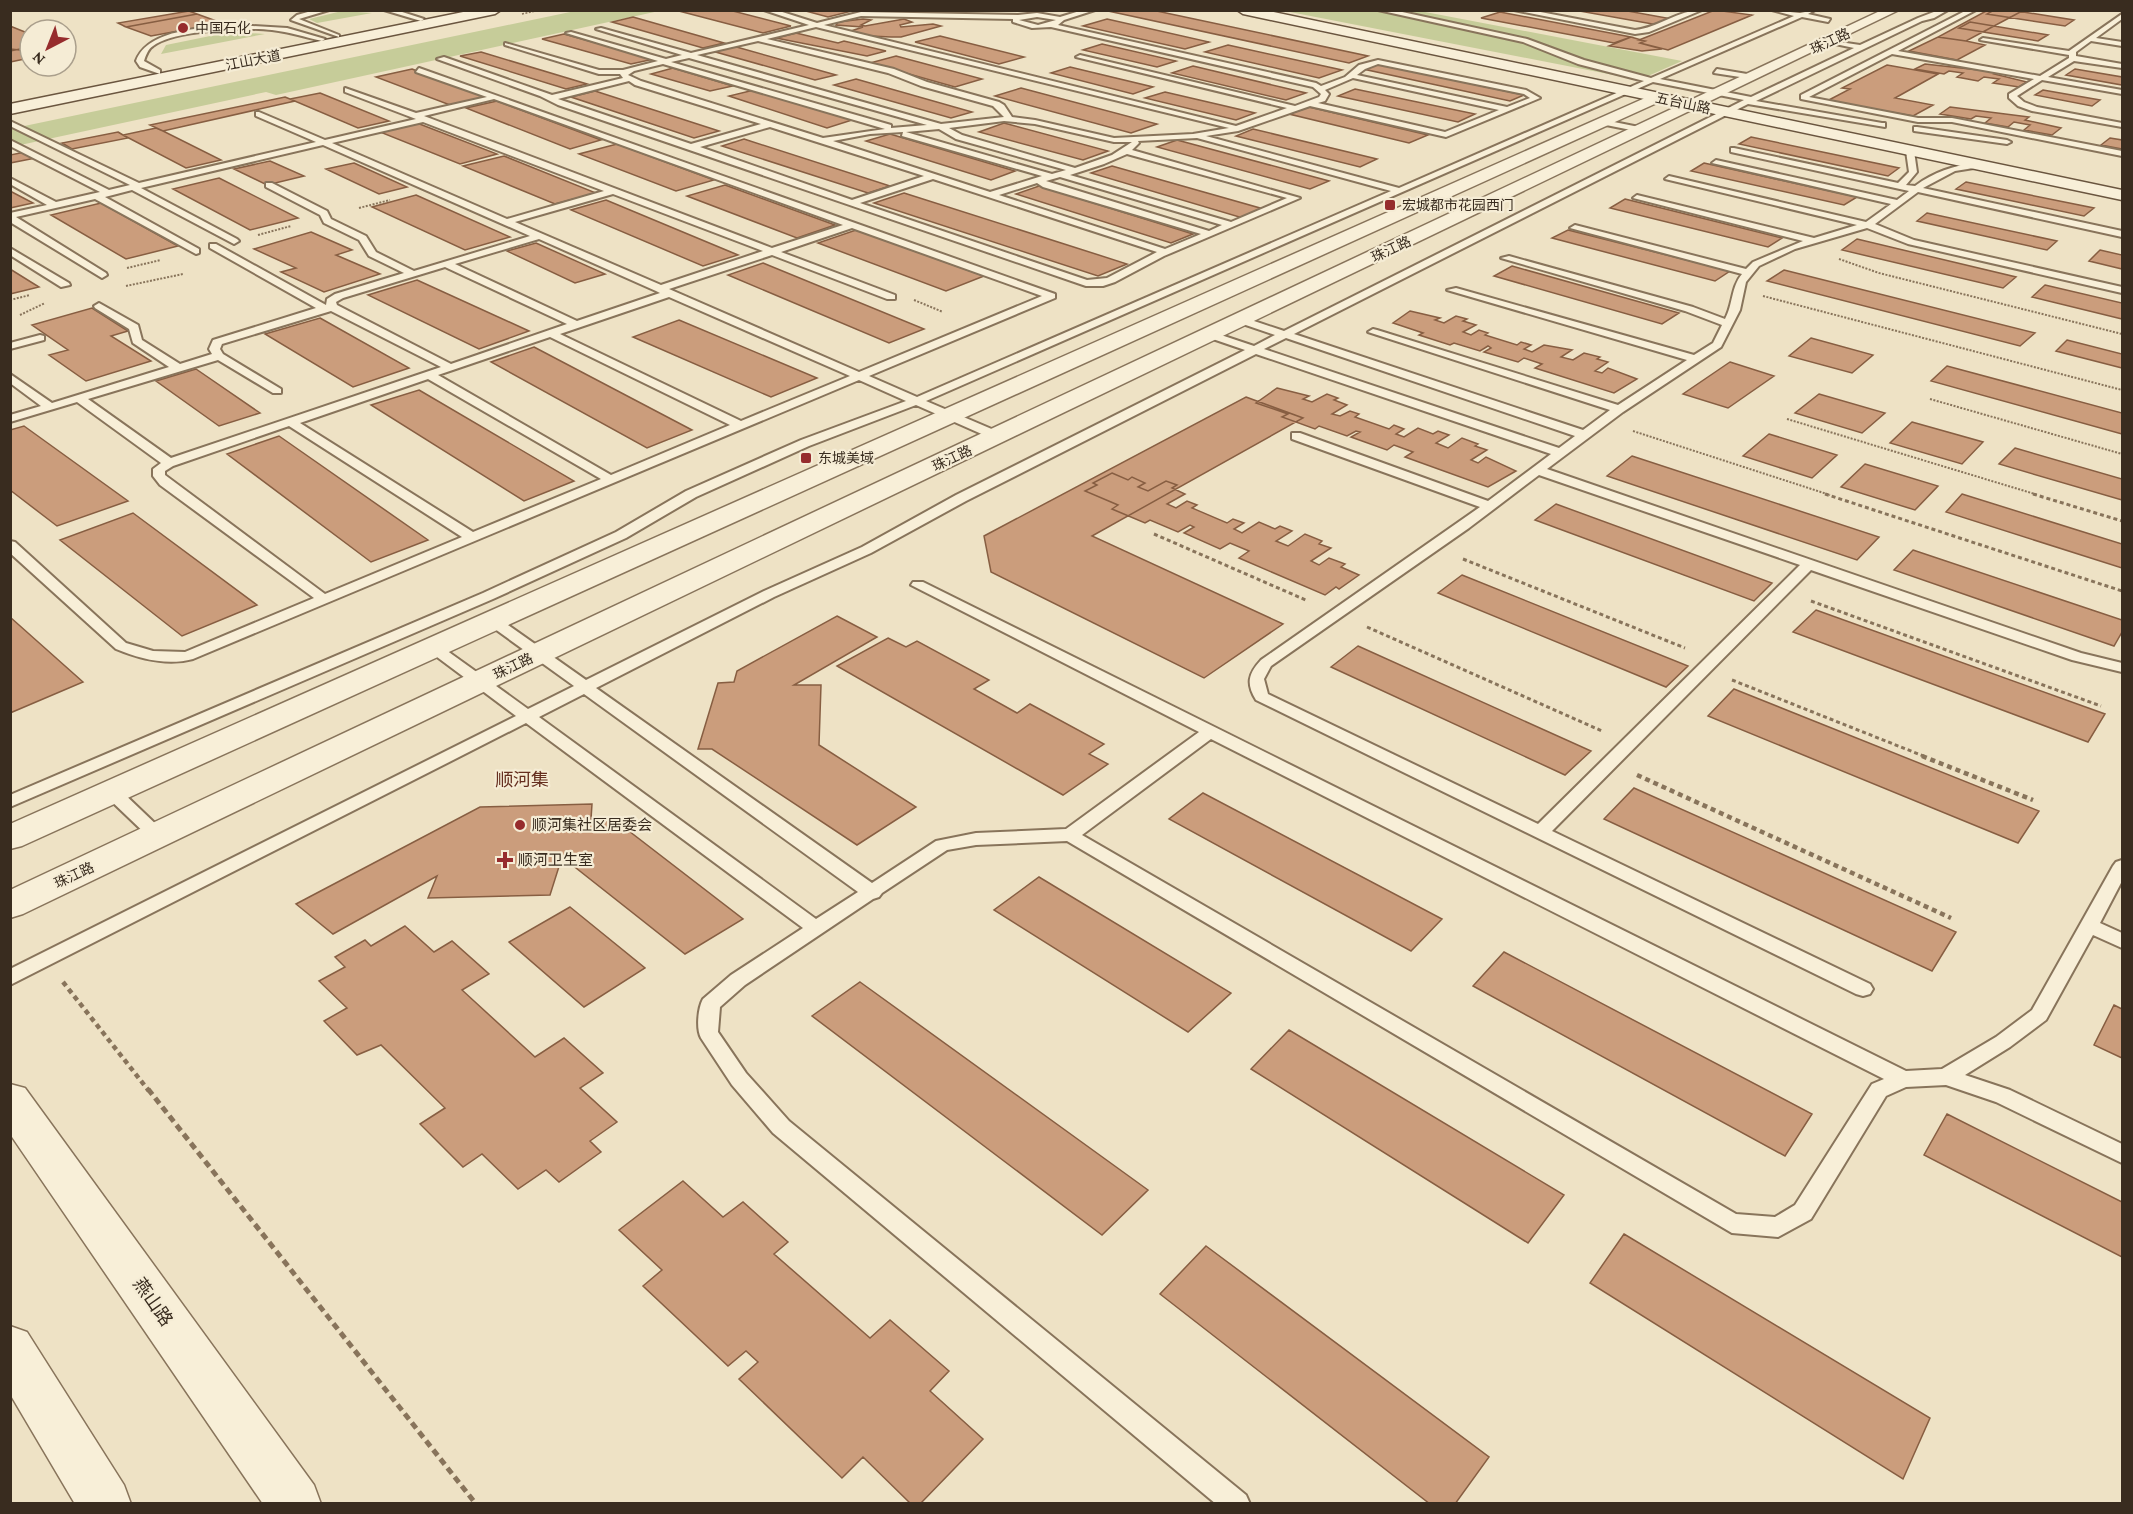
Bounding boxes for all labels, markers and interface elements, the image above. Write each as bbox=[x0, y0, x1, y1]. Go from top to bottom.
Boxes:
north arrow bbox=[18, 18, 78, 78]
place label: 中国石化 bbox=[195, 20, 251, 36]
marker: 中国石化 bbox=[176, 21, 190, 35]
street label: 珠江路 bbox=[1808, 25, 1852, 57]
street label: 江山大道 bbox=[224, 47, 282, 73]
text: N bbox=[28, 49, 48, 69]
street label: 五台山路 bbox=[1654, 89, 1712, 117]
place label: 宏城都市花园西门 bbox=[1402, 197, 1514, 213]
marker: 宏城都市花园西门 bbox=[1383, 198, 1397, 212]
street label: 珠江路 bbox=[1369, 233, 1413, 265]
street label: 珠江路 bbox=[930, 442, 974, 474]
place label: 东城美域 bbox=[818, 450, 874, 466]
marker: 东城美域 bbox=[799, 451, 813, 465]
street label: 珠江路 bbox=[491, 650, 535, 682]
district label: 顺河集 bbox=[495, 770, 549, 790]
place label: 顺河集社区居委会 bbox=[532, 817, 652, 833]
marker: 顺河集社区居委会 bbox=[513, 818, 527, 832]
marker: 顺河卫生室 bbox=[496, 851, 514, 869]
place label: 顺河卫生室 bbox=[518, 852, 593, 868]
street label: 珠江路 bbox=[52, 859, 96, 891]
street label: 燕山路 bbox=[129, 1274, 177, 1330]

